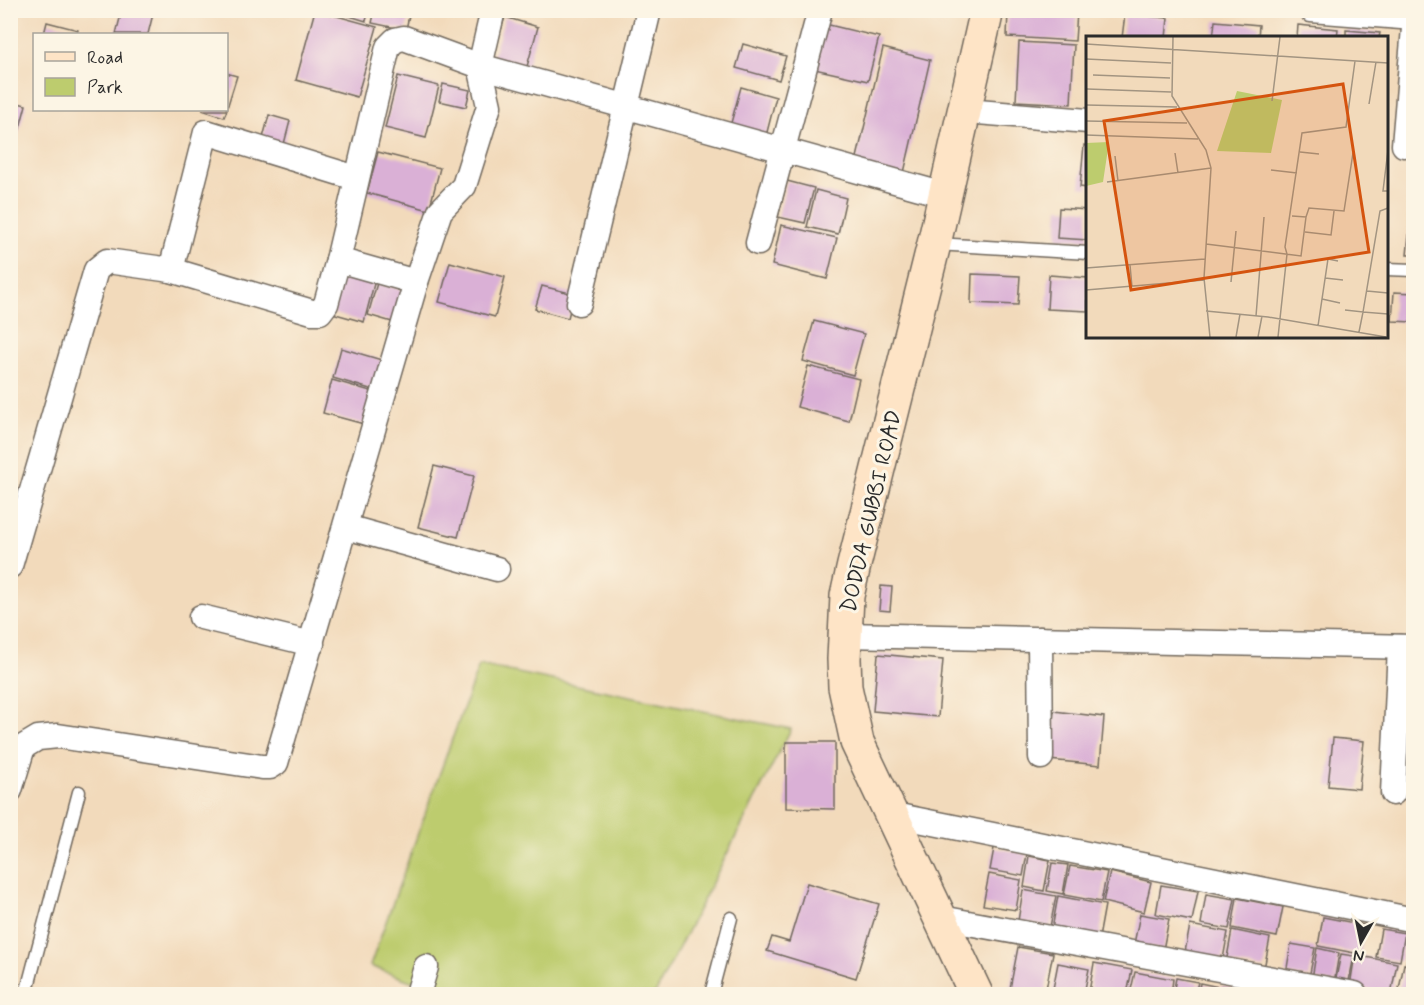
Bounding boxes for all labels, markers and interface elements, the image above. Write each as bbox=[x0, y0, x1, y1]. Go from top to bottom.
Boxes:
legend bbox=[33, 33, 228, 111]
inset map bbox=[1086, 36, 1388, 338]
text: Road bbox=[87, 46, 123, 70]
text: Park bbox=[87, 76, 123, 100]
street label: DODDA GUBBI ROAD bbox=[835, 407, 909, 616]
north arrow bbox=[1331, 912, 1391, 972]
text: N bbox=[1352, 944, 1366, 967]

